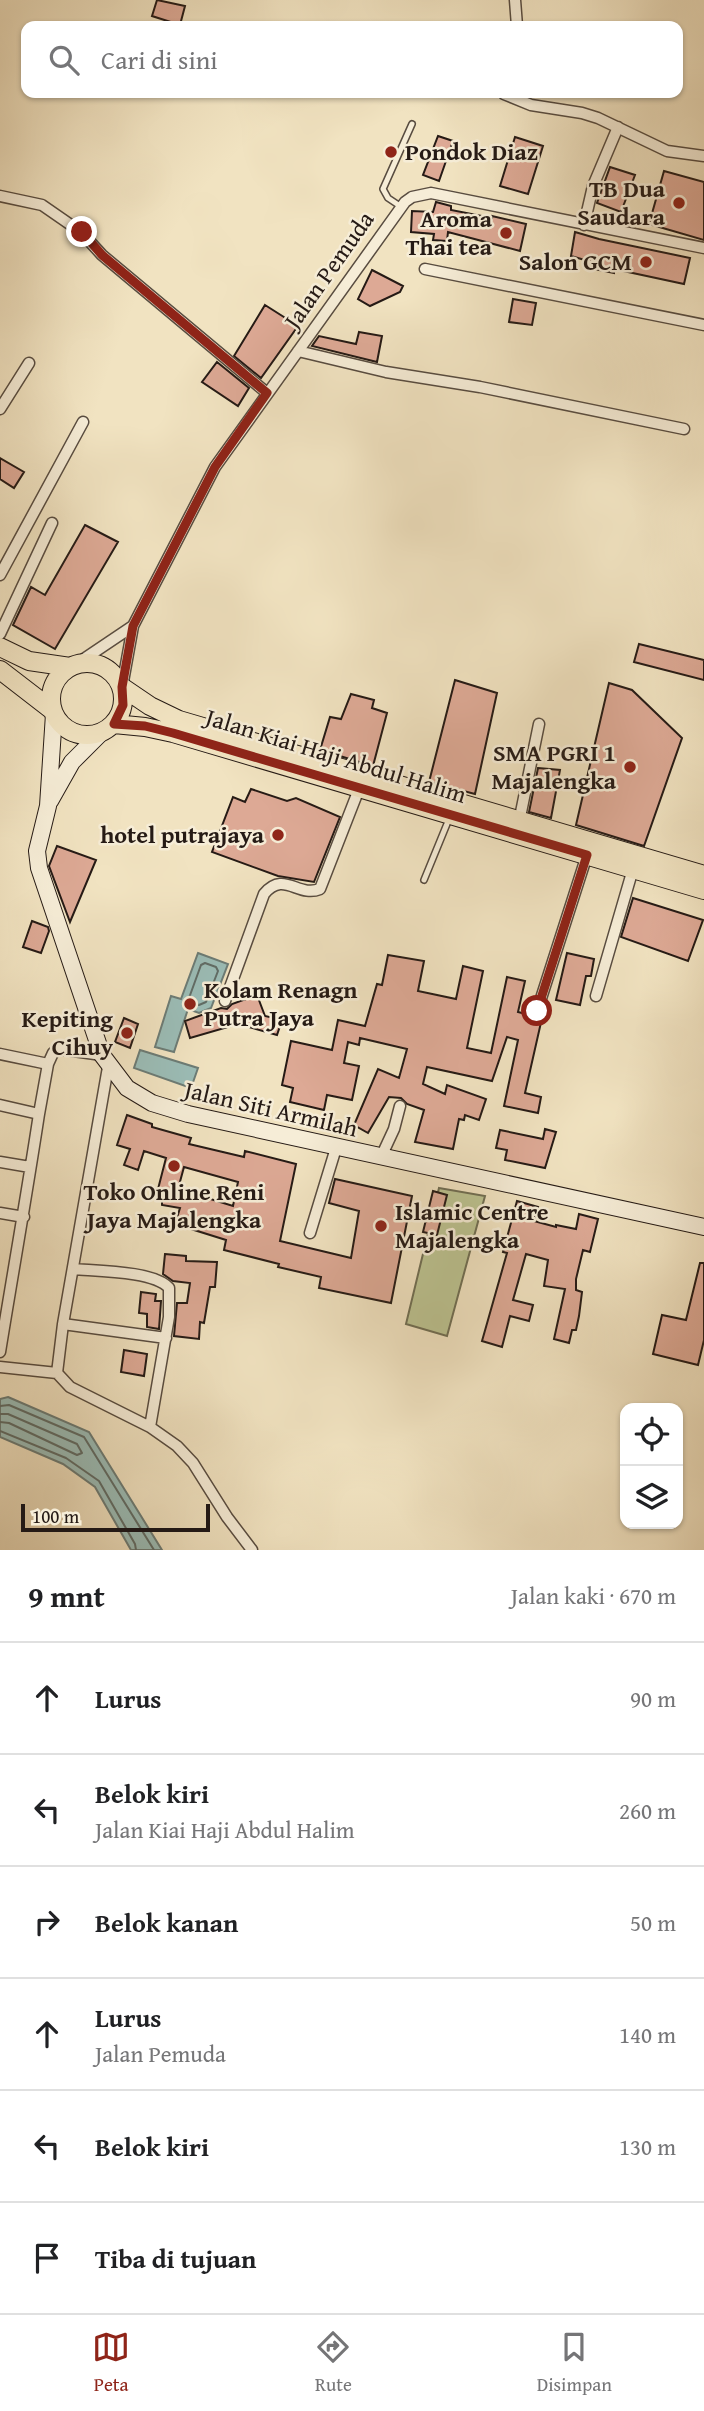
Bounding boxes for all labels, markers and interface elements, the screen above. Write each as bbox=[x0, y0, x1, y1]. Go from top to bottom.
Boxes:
search box bbox=[21, 21, 683, 98]
text: Cari di sini bbox=[101, 40, 218, 79]
icon: search bbox=[45, 41, 83, 79]
place label: Pondok Diaz bbox=[405, 134, 538, 169]
marker: Pondok Diaz bbox=[383, 144, 399, 160]
place label: TB Dua Saudara bbox=[577, 171, 666, 234]
marker: TB Dua Saudara bbox=[671, 195, 687, 211]
place label: Aroma Thai tea bbox=[405, 201, 493, 264]
street label: Jalan Pemuda bbox=[273, 203, 382, 338]
route end bbox=[66, 216, 97, 247]
marker: Aroma Thai tea bbox=[498, 225, 514, 241]
place label: Salon GCM bbox=[519, 244, 632, 279]
marker: Salon GCM bbox=[638, 254, 654, 270]
street label: Jalan Kiai Haji Abdul Halim bbox=[199, 698, 471, 812]
place label: SMA PGRI 1 Majalengka bbox=[492, 735, 617, 798]
marker: SMA PGRI 1 Majalengka bbox=[622, 759, 638, 775]
place label: hotel putrajaya bbox=[100, 817, 265, 852]
marker: hotel putrajaya bbox=[270, 827, 286, 843]
place label: Kolam Renagn Putra Jaya bbox=[204, 972, 358, 1035]
route start bbox=[521, 995, 552, 1026]
marker: Kolam Renagn Putra Jaya bbox=[182, 996, 198, 1012]
place label: Kepiting Cihuy bbox=[22, 1001, 114, 1064]
marker: Kepiting Cihuy bbox=[119, 1025, 135, 1041]
street label: Jalan Siti Armilah bbox=[178, 1071, 362, 1146]
marker: Toko Online Reni Jaya Majalengka bbox=[166, 1158, 182, 1174]
place label: Toko Online Reni Jaya Majalengka bbox=[83, 1174, 264, 1237]
place label: Islamic Centre Majalengka bbox=[395, 1194, 549, 1257]
marker: Islamic Centre Majalengka bbox=[373, 1218, 389, 1234]
map controls bbox=[620, 1403, 683, 1529]
button: locate bbox=[620, 1403, 683, 1466]
button: layers bbox=[620, 1466, 683, 1529]
scale bar bbox=[21, 1501, 210, 1533]
text: 100 m bbox=[32, 1502, 79, 1530]
text: 9 mnt bbox=[28, 1574, 105, 1618]
text: Jalan kaki · 670 m bbox=[511, 1579, 676, 1612]
icon: ahead bbox=[28, 1679, 66, 1717]
text: Lurus bbox=[95, 1679, 161, 1718]
text: 90 m bbox=[630, 1682, 676, 1715]
text: Belok kiri bbox=[95, 1774, 209, 1813]
icon: left bbox=[28, 1791, 66, 1829]
text: 260 m bbox=[619, 1794, 676, 1827]
text: Jalan Kiai Haji Abdul Halim bbox=[95, 1813, 355, 1846]
icon: right bbox=[28, 1903, 66, 1941]
text: Belok kanan bbox=[95, 1903, 238, 1942]
text: 50 m bbox=[630, 1906, 676, 1939]
text: Lurus bbox=[95, 1998, 161, 2037]
icon: ahead bbox=[28, 2015, 66, 2053]
text: 140 m bbox=[619, 2018, 676, 2051]
text: Jalan Pemuda bbox=[95, 2037, 226, 2070]
icon: left bbox=[28, 2127, 66, 2165]
text: Belok kiri bbox=[95, 2127, 209, 2166]
text: 130 m bbox=[619, 2130, 676, 2163]
icon: arrive bbox=[28, 2239, 66, 2277]
text: Tiba di tujuan bbox=[95, 2239, 256, 2278]
tab: Peta bbox=[92, 2328, 130, 2398]
tab: Rute bbox=[314, 2328, 352, 2398]
tab: Disimpan bbox=[537, 2328, 612, 2398]

